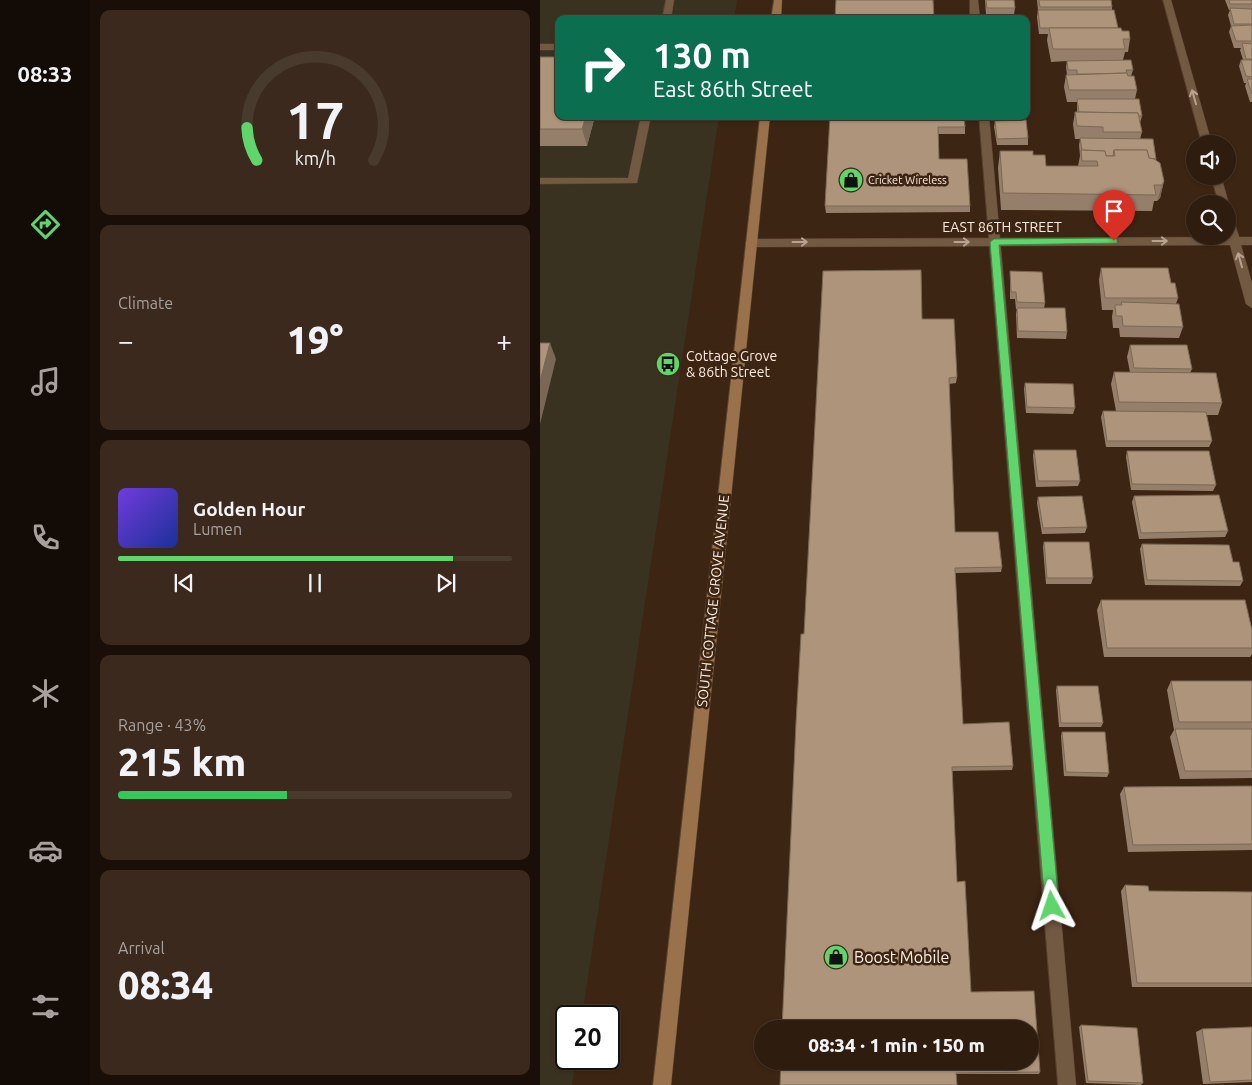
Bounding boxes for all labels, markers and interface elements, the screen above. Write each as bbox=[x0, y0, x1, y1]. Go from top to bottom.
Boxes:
icon: right bbox=[570, 35, 635, 100]
text: 130 m bbox=[653, 35, 751, 75]
text: 08:33 bbox=[17, 61, 73, 86]
text: East 86th Street bbox=[653, 76, 812, 101]
one-way arrow bbox=[1188, 89, 1198, 105]
text: 17 bbox=[286, 91, 344, 149]
map controls bbox=[1186, 135, 1236, 245]
button: sound bbox=[1186, 135, 1236, 185]
text: km/h bbox=[294, 148, 336, 168]
shop icon: Cricket Wireless bbox=[838, 167, 864, 193]
place label: Cricket Wireless bbox=[868, 174, 947, 186]
pin bbox=[1093, 190, 1135, 241]
button: search bbox=[1186, 195, 1236, 245]
icon: arrive bbox=[1100, 197, 1128, 225]
icon: directions bbox=[28, 207, 63, 242]
street label: EAST 86TH STREET bbox=[942, 219, 1062, 235]
one-way arrow bbox=[1152, 236, 1168, 246]
one-way arrow bbox=[792, 237, 808, 247]
one-way arrow bbox=[954, 237, 970, 247]
one-way arrow bbox=[1234, 253, 1244, 269]
text: Climate bbox=[118, 294, 173, 312]
text: 19° bbox=[287, 319, 343, 361]
text: − bbox=[118, 325, 134, 356]
text: + bbox=[496, 325, 512, 356]
place label: Cottage Grove & 86th Street bbox=[686, 348, 777, 380]
bus stop icon: Cottage Grove & 86th Street bbox=[655, 351, 681, 377]
icon: music bbox=[28, 364, 63, 399]
street label: SOUTH COTTAGE GROVE AVENUE bbox=[694, 494, 732, 708]
text: Golden Hour bbox=[193, 498, 305, 520]
icon: phone bbox=[28, 520, 63, 555]
text: Lumen bbox=[193, 520, 242, 538]
icon: previous bbox=[170, 569, 198, 597]
icon: pause bbox=[301, 569, 329, 597]
icon: next bbox=[432, 569, 460, 597]
icon: climate bbox=[28, 676, 63, 711]
text: Range · 43% bbox=[118, 716, 206, 734]
text: 215 km bbox=[118, 741, 246, 783]
icon: car bbox=[28, 833, 63, 868]
position arrow bbox=[1025, 879, 1077, 931]
text: Arrival bbox=[118, 939, 165, 957]
shop icon: Boost Mobile bbox=[823, 944, 849, 970]
place label: Boost Mobile bbox=[854, 948, 949, 966]
text: 08:34 bbox=[118, 964, 213, 1006]
icon: filters bbox=[28, 989, 63, 1024]
speed limit sign: 20 bbox=[555, 1005, 620, 1070]
text: 08:34 · 1 min · 150 m bbox=[808, 1034, 985, 1056]

